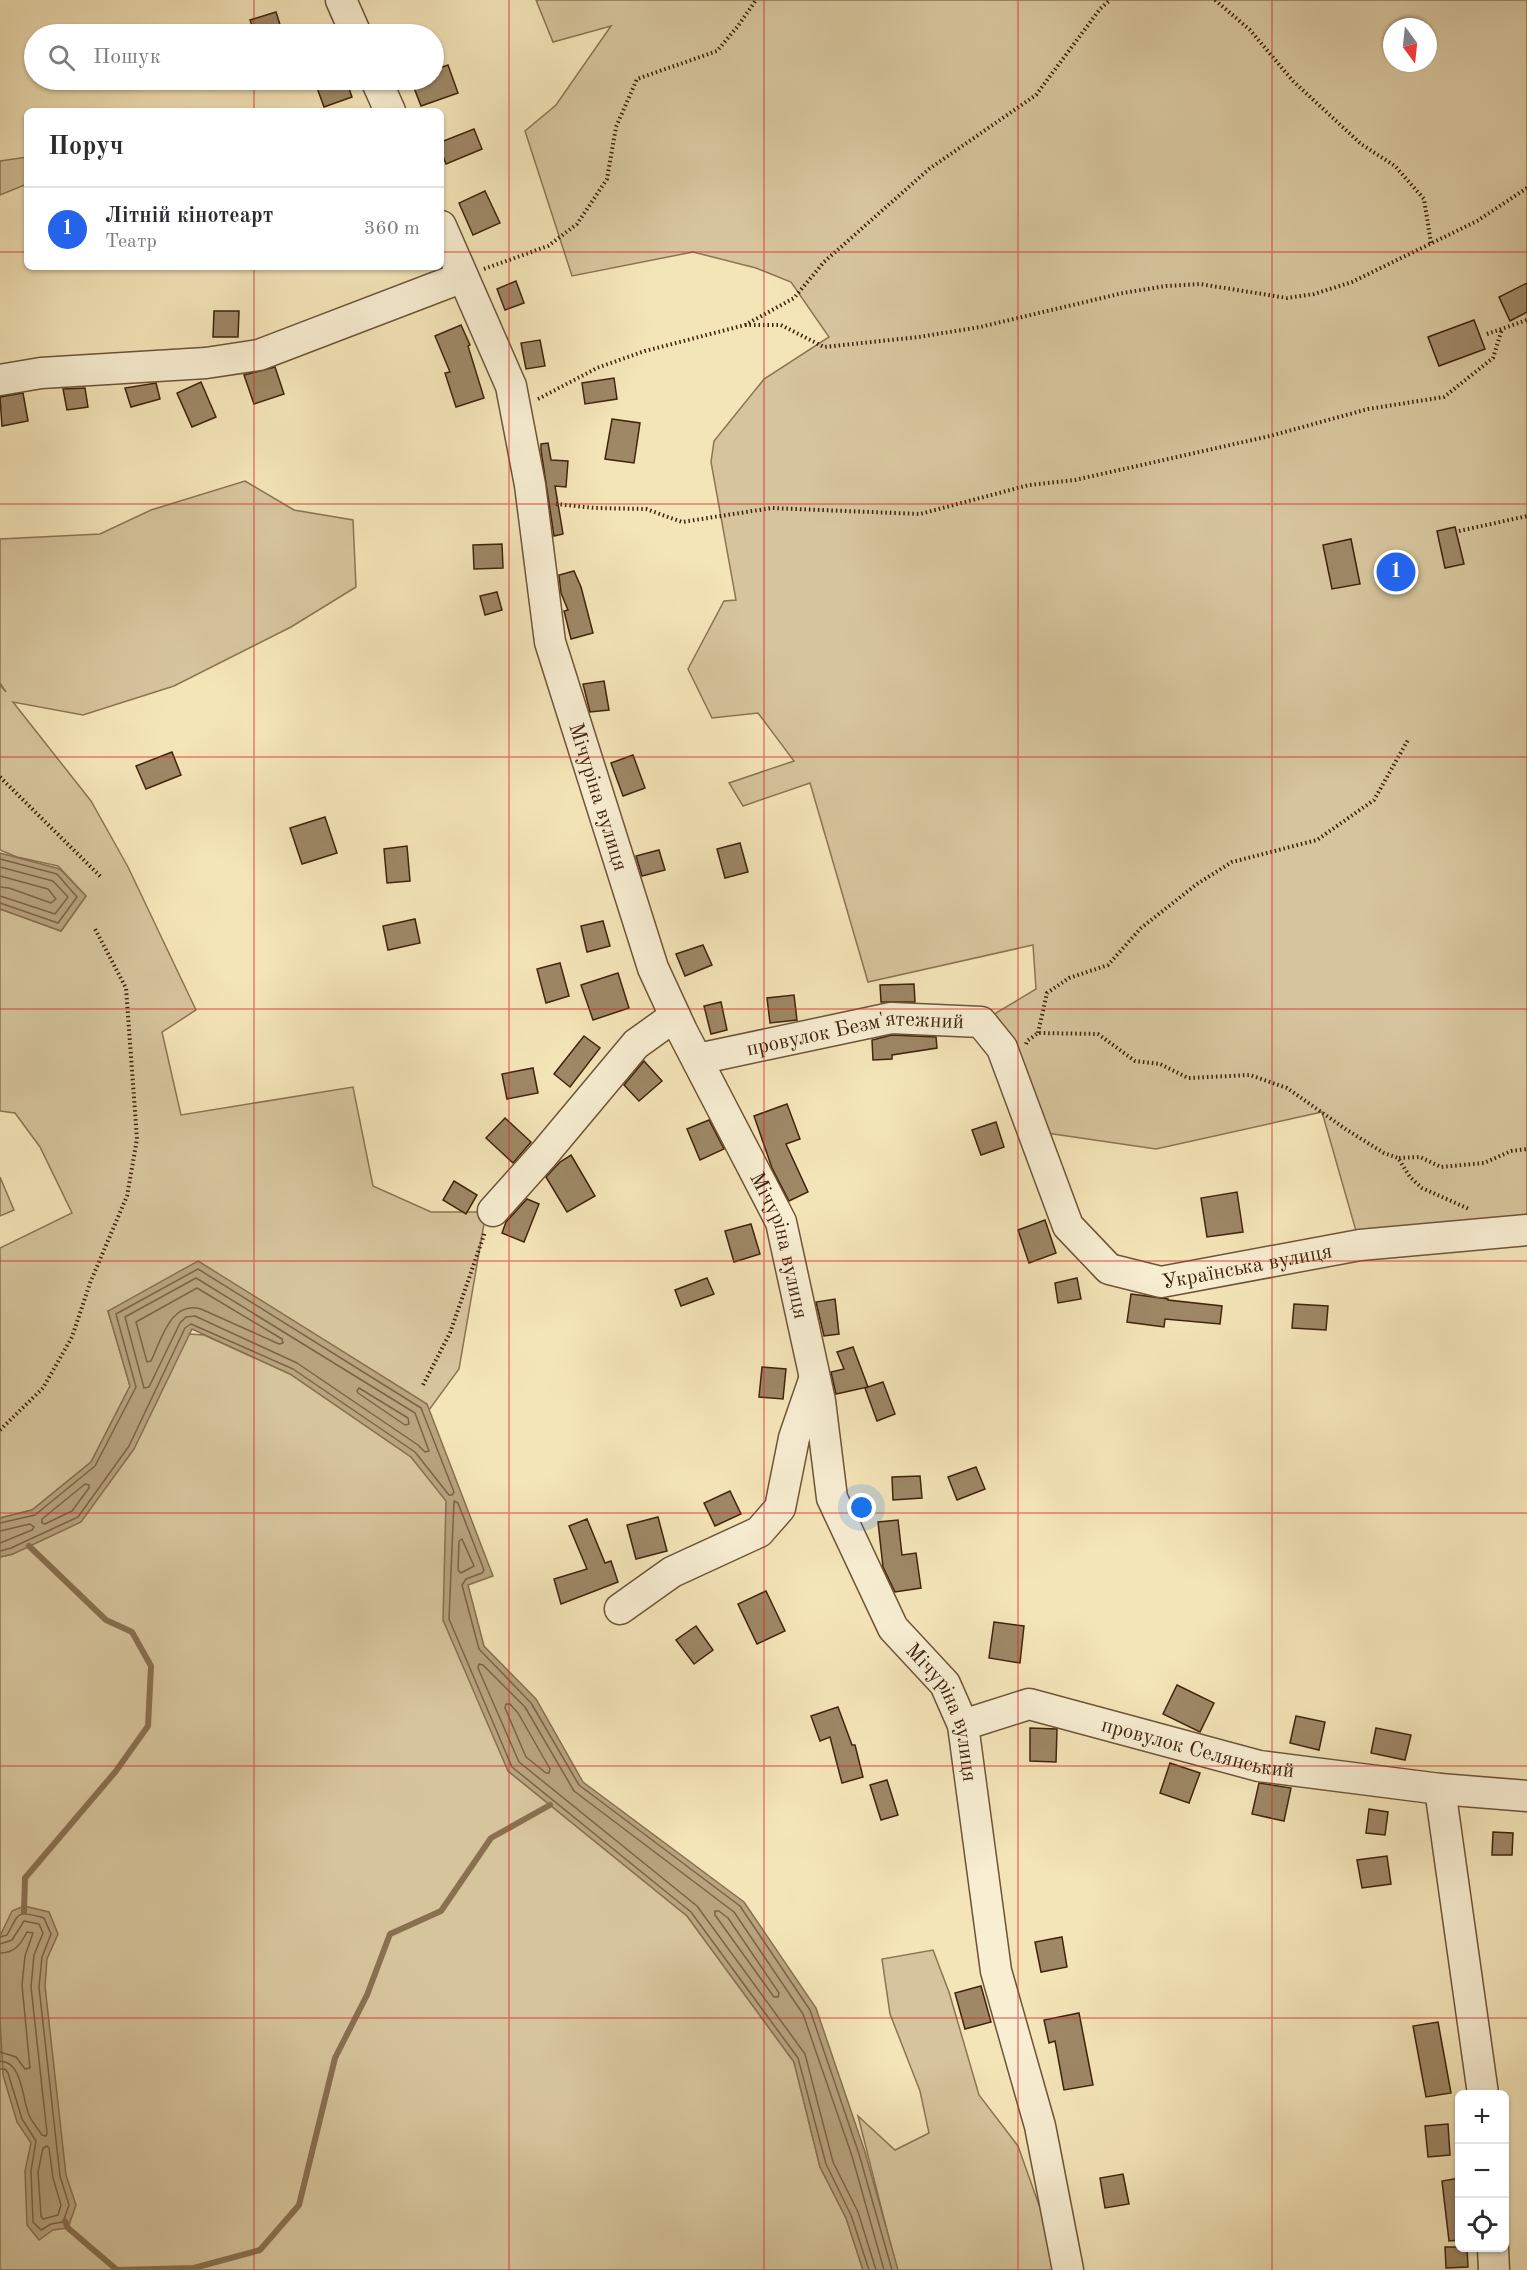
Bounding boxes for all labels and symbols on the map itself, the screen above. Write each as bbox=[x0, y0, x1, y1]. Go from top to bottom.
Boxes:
north arrow bbox=[1383, 18, 1437, 72]
pin: 1 bbox=[1376, 550, 1416, 594]
street label: Мічуріна вулиця bbox=[564, 721, 631, 874]
street label: провулок Безм'ятежний bbox=[745, 1008, 964, 1060]
street label: Мічуріна вулиця bbox=[745, 1169, 811, 1321]
street label: Українська вулиця bbox=[1160, 1241, 1334, 1294]
your location bbox=[847, 1493, 876, 1522]
street label: Мічуріна вулиця bbox=[901, 1640, 980, 1783]
street label: провулок Селянський bbox=[1099, 1715, 1295, 1782]

